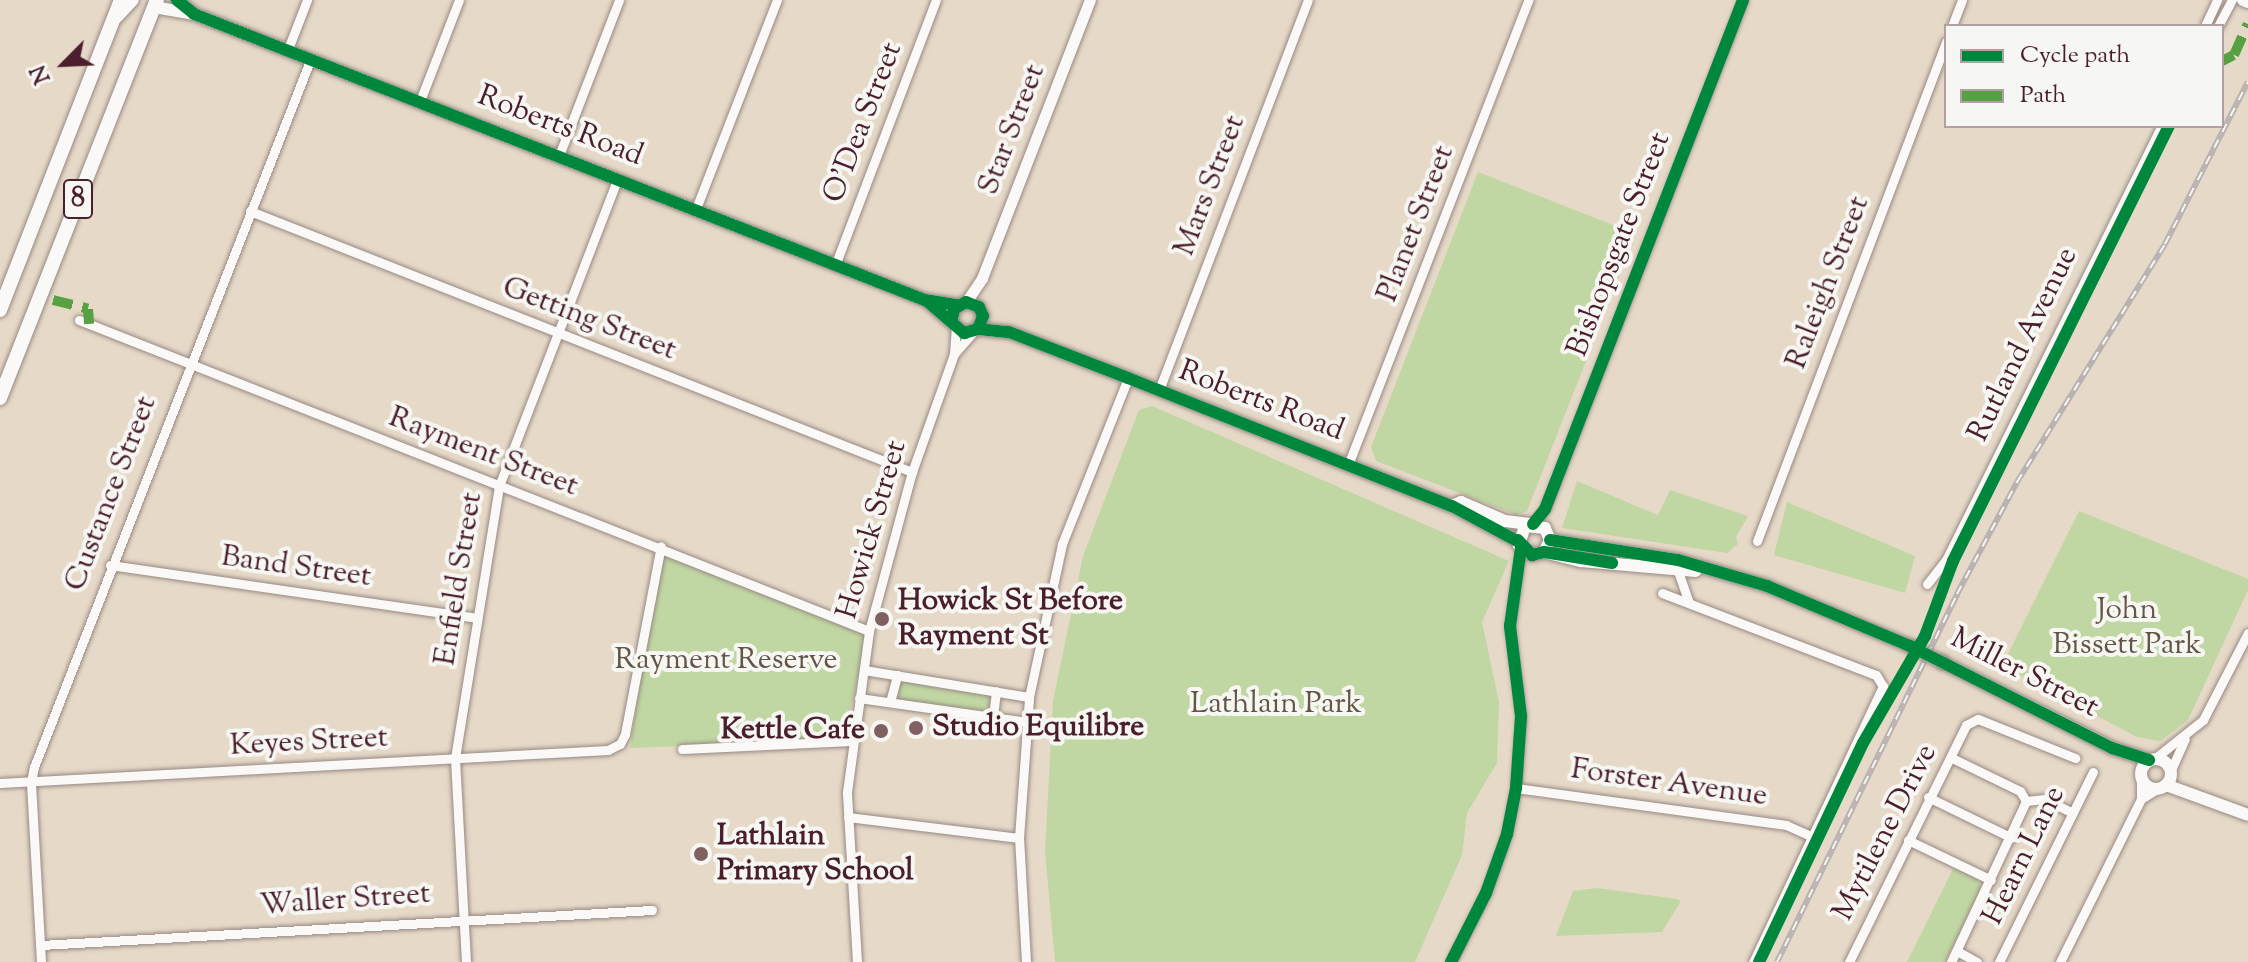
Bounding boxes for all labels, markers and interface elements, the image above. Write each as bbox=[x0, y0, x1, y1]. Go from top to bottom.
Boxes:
north arrow bbox=[24, 24, 104, 104]
legend bbox=[1944, 24, 2224, 128]
street label: O'Dea Street bbox=[817, 38, 911, 208]
text: Cycle path bbox=[2020, 39, 2130, 73]
text: N bbox=[24, 59, 60, 88]
street label: Star Street bbox=[972, 60, 1054, 200]
street label: Roberts Road bbox=[472, 79, 648, 175]
text: Path bbox=[2020, 79, 2066, 113]
street label: Mars Street bbox=[1168, 111, 1254, 261]
street label: Bishopsgate Street bbox=[1561, 128, 1679, 362]
street label: Planet Street bbox=[1371, 141, 1463, 307]
road number: 8 bbox=[62, 175, 94, 223]
street label: Raleigh Street bbox=[1780, 192, 1878, 374]
street label: Rutland Avenue bbox=[1961, 242, 2087, 448]
street label: Getting Street bbox=[497, 270, 681, 370]
street label: Roberts Road bbox=[1173, 354, 1349, 450]
street label: Custance Street bbox=[58, 392, 166, 596]
street label: Rayment Street bbox=[383, 400, 583, 506]
street label: Howick Street bbox=[830, 437, 916, 623]
street label: Enfield Street bbox=[429, 490, 491, 668]
street label: Band Street bbox=[219, 540, 373, 596]
place label: Howick St Before Rayment St bbox=[898, 584, 1123, 654]
park label: John Bissett Park bbox=[2052, 593, 2202, 664]
marker: Howick St Before Rayment St bbox=[873, 610, 891, 628]
street label: Miller Street bbox=[1944, 621, 2104, 727]
park label: Rayment Reserve bbox=[615, 643, 837, 679]
park label: Lathlain Park bbox=[1190, 687, 1362, 723]
place label: Studio Equilibre bbox=[932, 710, 1144, 746]
place label: Kettle Cafe bbox=[720, 713, 865, 749]
marker: Studio Equilibre bbox=[907, 719, 925, 737]
street label: Keyes Street bbox=[229, 721, 389, 765]
marker: Kettle Cafe bbox=[872, 722, 890, 740]
street label: Mytilene Drive bbox=[1826, 739, 1946, 927]
street label: Forster Avenue bbox=[1569, 752, 1769, 816]
street label: Hearn Lane bbox=[1976, 781, 2074, 931]
place label: Lathlain Primary School bbox=[717, 819, 914, 890]
marker: Lathlain Primary School bbox=[692, 845, 710, 863]
street label: Waller Street bbox=[258, 877, 432, 925]

